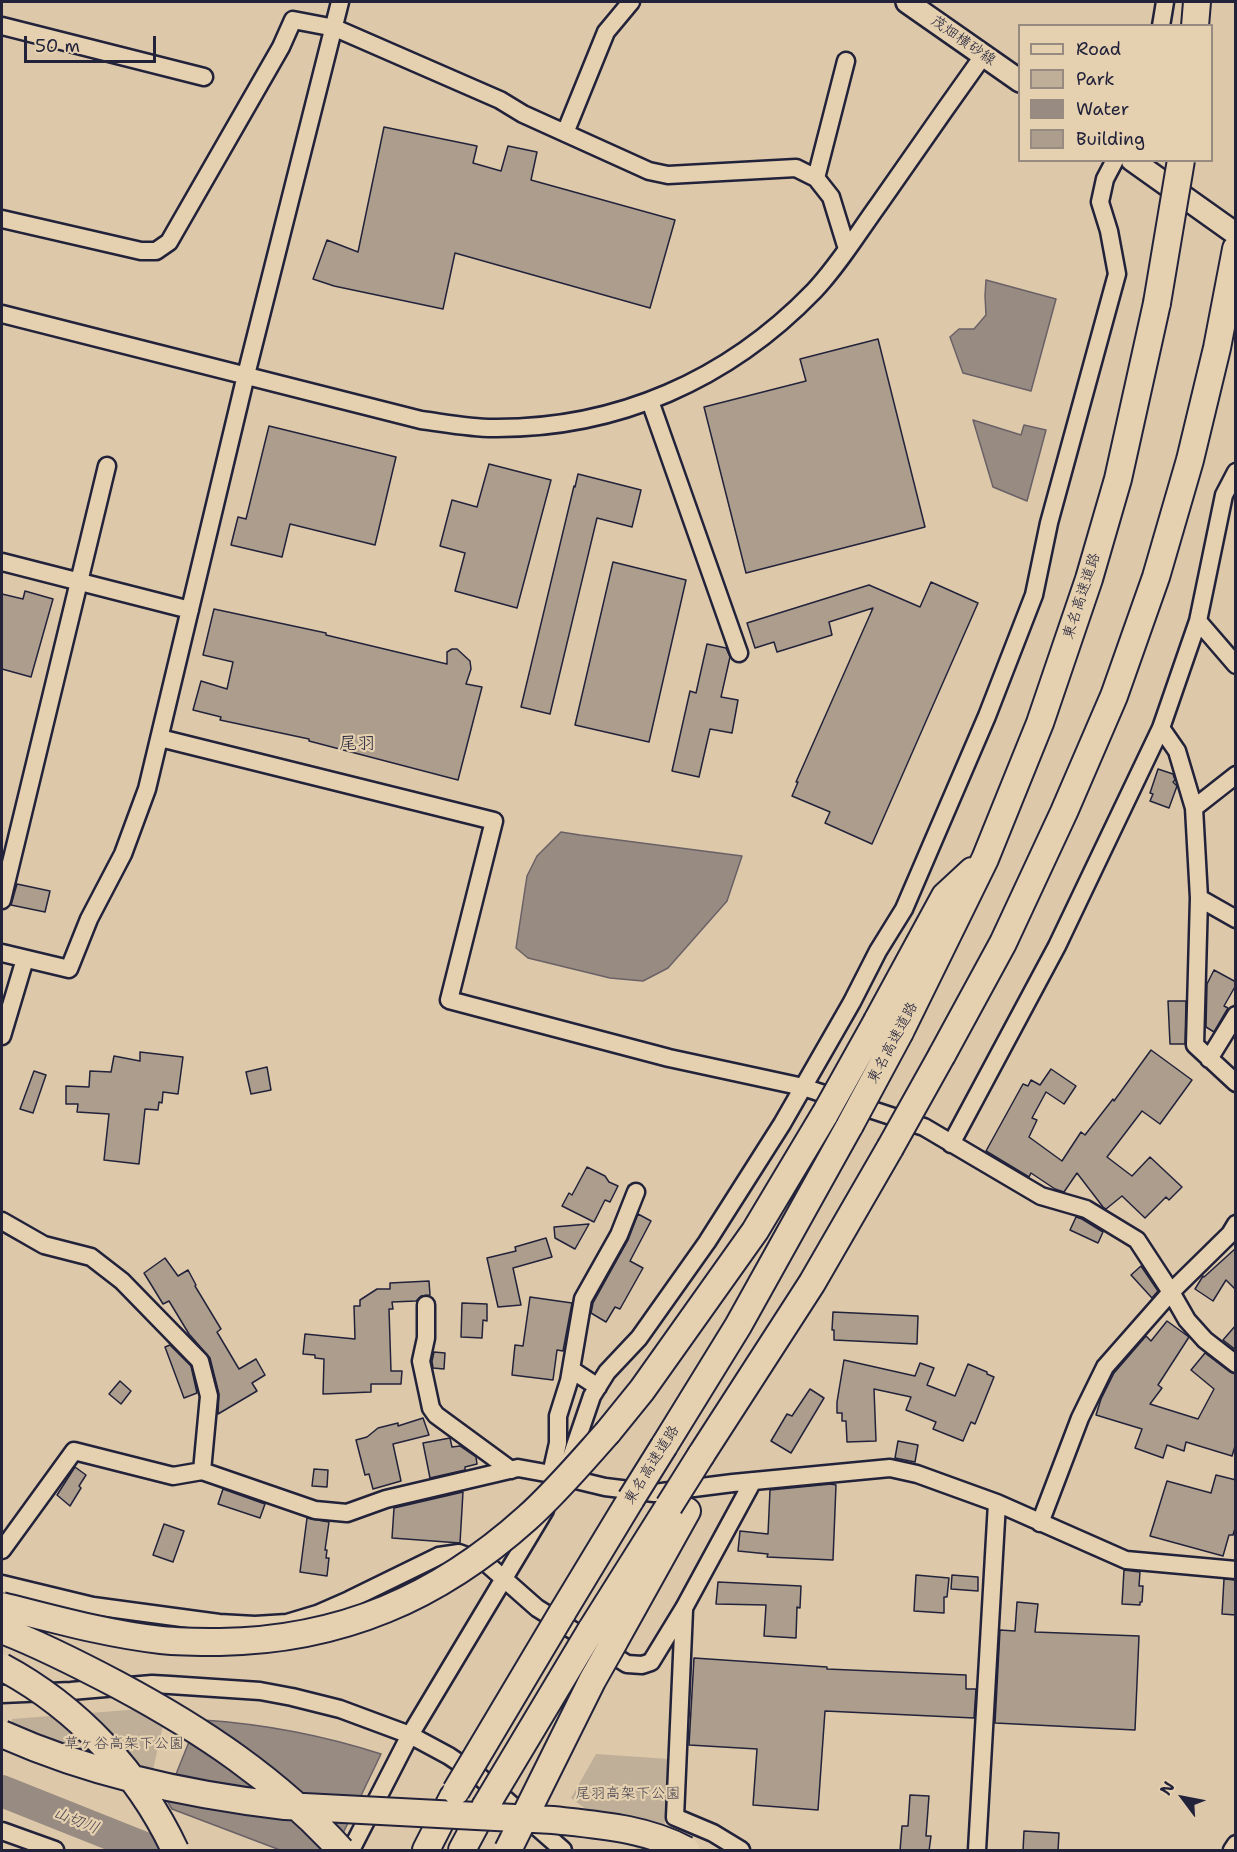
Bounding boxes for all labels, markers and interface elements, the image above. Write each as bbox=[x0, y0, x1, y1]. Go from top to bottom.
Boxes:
street label: 茂畑横砂線 bbox=[927, 12, 999, 70]
scale bar bbox=[27, 24, 159, 62]
legend bbox=[1018, 24, 1213, 162]
text: 50 m bbox=[35, 34, 80, 58]
text: Road bbox=[1076, 37, 1121, 61]
text: Park bbox=[1076, 67, 1115, 91]
text: Water bbox=[1076, 97, 1129, 121]
text: Building bbox=[1076, 127, 1145, 151]
street label: 東名高速道路 bbox=[1060, 550, 1104, 642]
district label: 尾羽 bbox=[339, 733, 375, 755]
street label: 東名高速道路 bbox=[864, 999, 922, 1087]
street label: 東名高速道路 bbox=[621, 1422, 683, 1508]
park label: 草ヶ谷高架下公園 bbox=[64, 1735, 184, 1753]
north arrow bbox=[1153, 1768, 1213, 1828]
text: N bbox=[1155, 1777, 1180, 1799]
park label: 尾羽高架下公園 bbox=[576, 1785, 680, 1803]
water label: 山切川 bbox=[50, 1803, 102, 1839]

